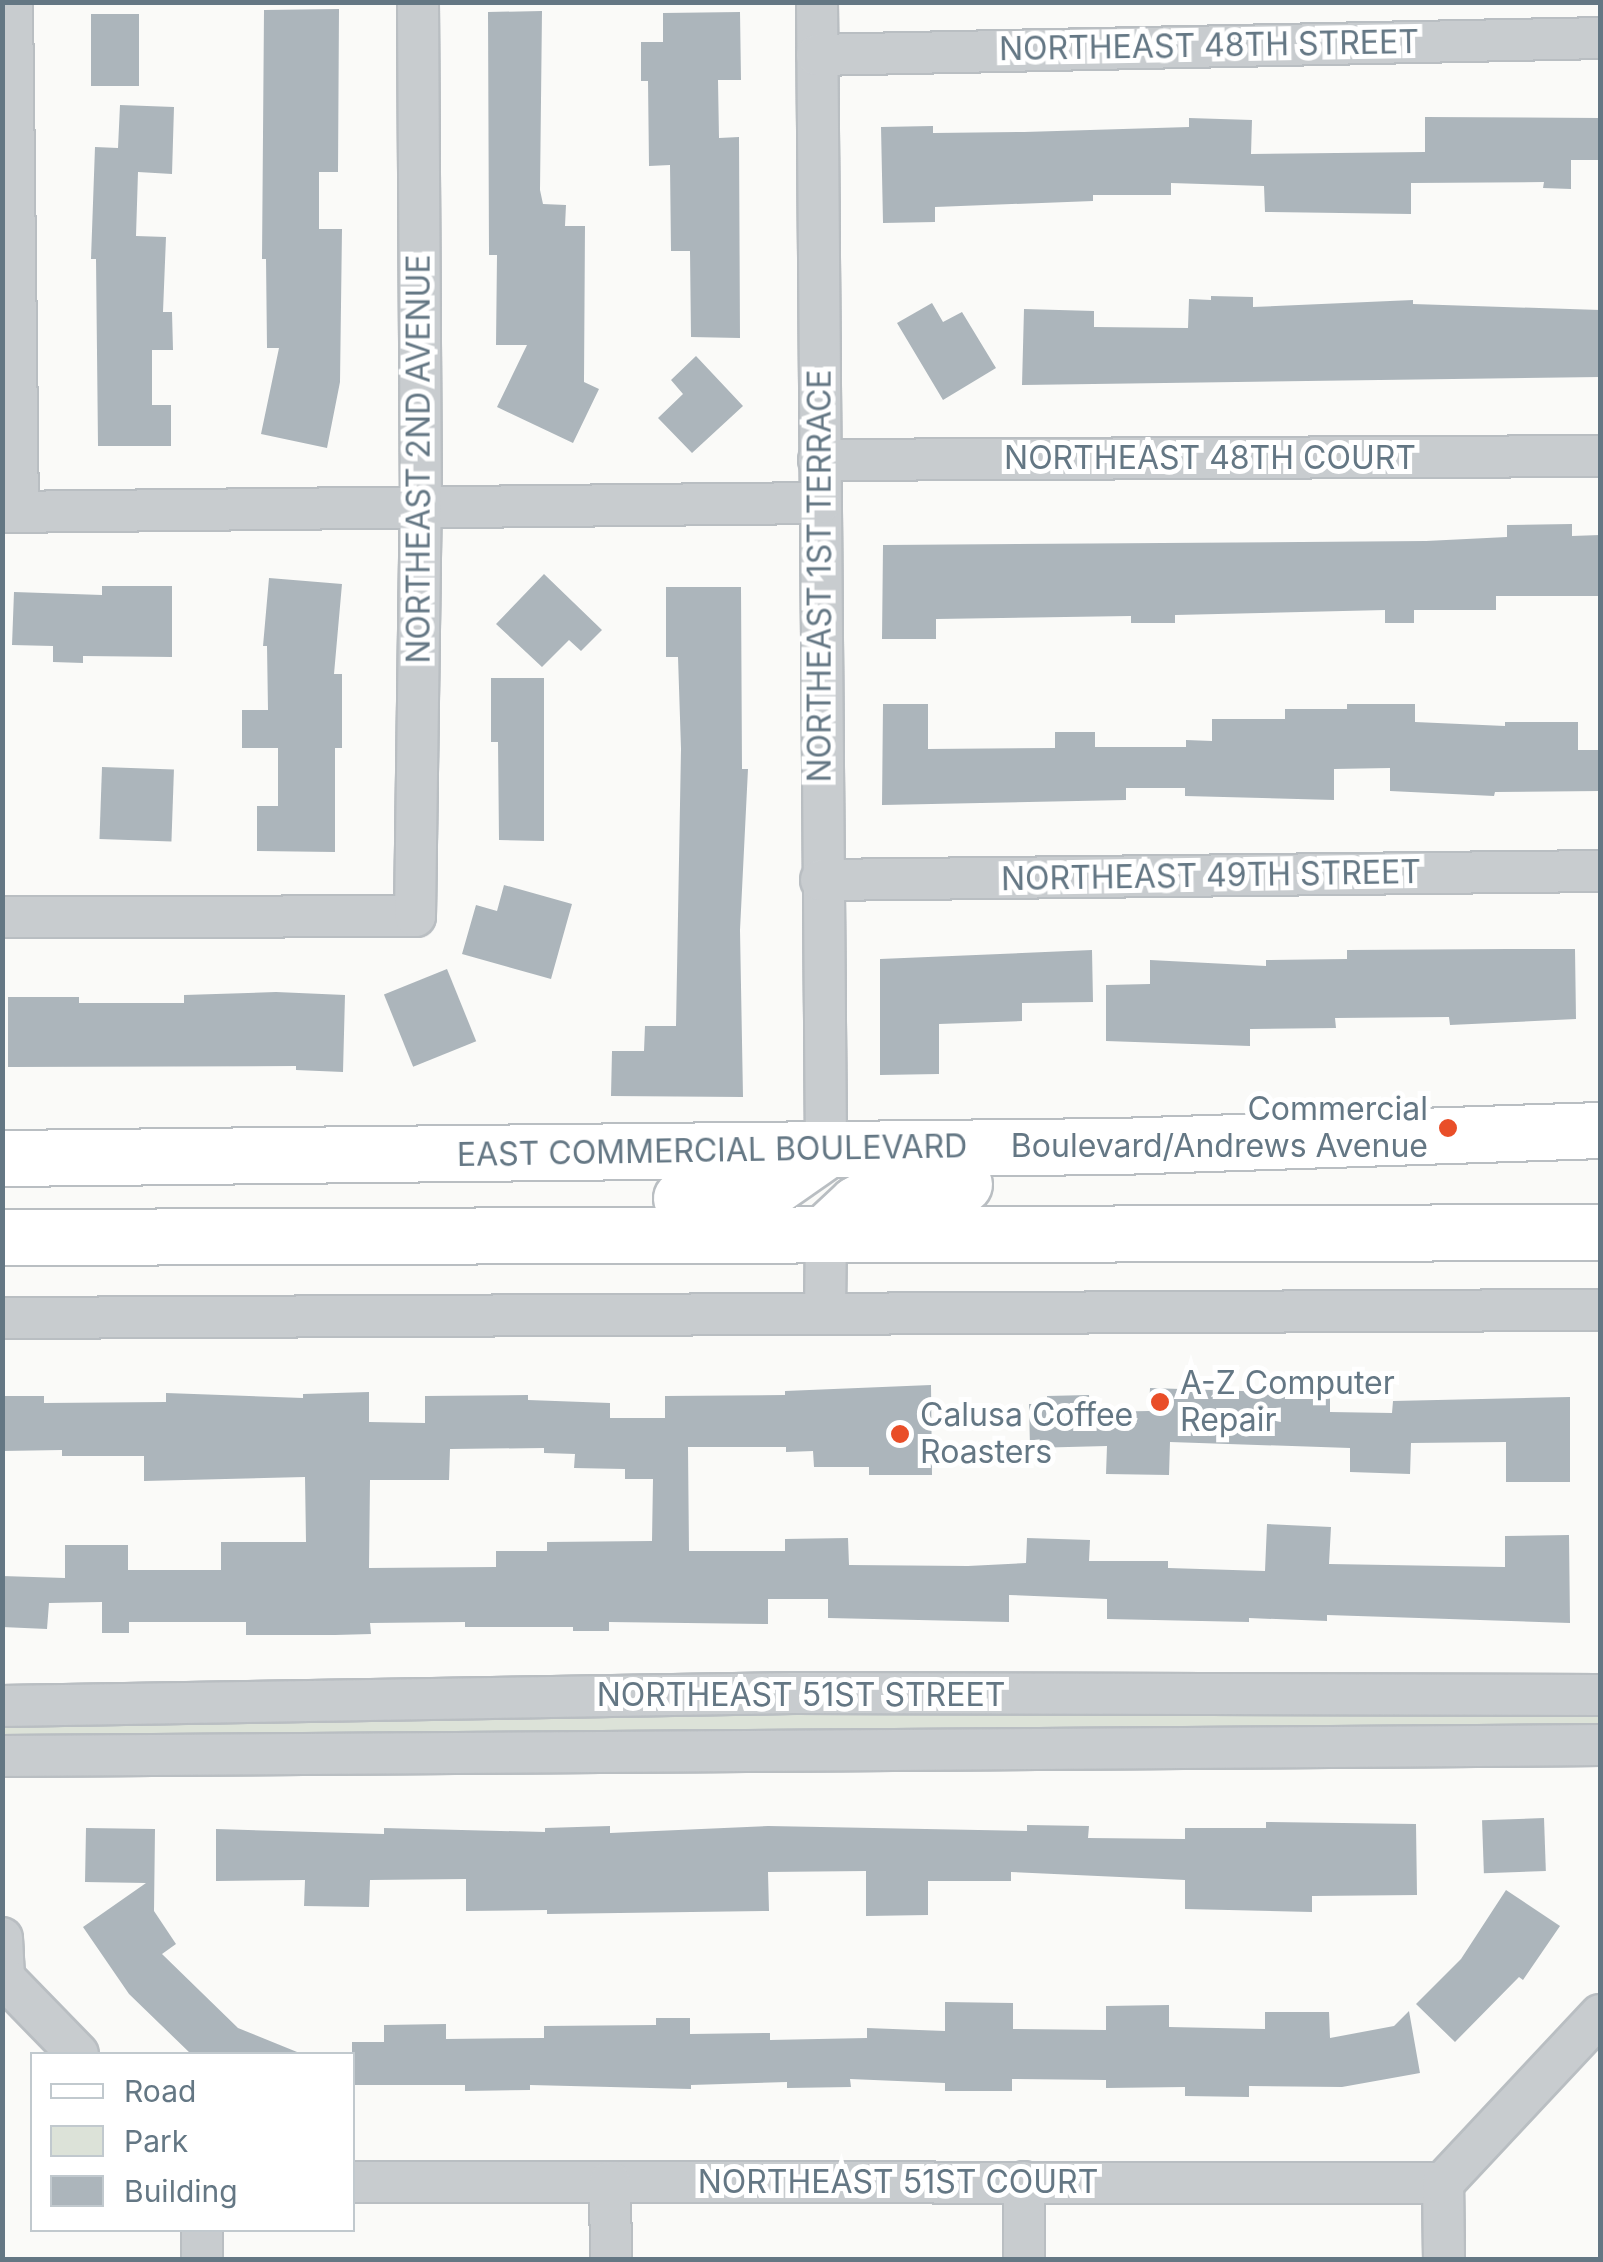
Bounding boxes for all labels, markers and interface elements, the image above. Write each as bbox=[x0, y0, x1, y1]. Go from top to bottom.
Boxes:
street label: NORTHEAST 48TH STREET bbox=[999, 23, 1419, 69]
street label: NORTHEAST 2ND AVENUE bbox=[400, 254, 438, 664]
street label: NORTHEAST 1ST TERRACE bbox=[801, 370, 839, 782]
street label: NORTHEAST 48TH COURT bbox=[1004, 439, 1416, 477]
street label: NORTHEAST 49TH STREET bbox=[1001, 853, 1421, 899]
place label: Commercial Boulevard/Andrews Avenue bbox=[1011, 1091, 1428, 1166]
marker: Commercial Boulevard/Andrews Avenue bbox=[1437, 1117, 1459, 1139]
street label: EAST COMMERCIAL BOULEVARD bbox=[457, 1127, 967, 1175]
place label: A-Z Computer Repair bbox=[1180, 1365, 1395, 1440]
marker: A-Z Computer Repair bbox=[1149, 1391, 1171, 1413]
place label: Calusa Coffee Roasters bbox=[920, 1397, 1133, 1472]
marker: Calusa Coffee Roasters bbox=[889, 1423, 911, 1445]
street label: NORTHEAST 51ST STREET bbox=[597, 1676, 1005, 1714]
legend bbox=[30, 2052, 355, 2232]
text: Road bbox=[124, 2073, 196, 2109]
text: Park bbox=[124, 2123, 188, 2159]
street label: NORTHEAST 51ST COURT bbox=[698, 2163, 1098, 2201]
text: Building bbox=[124, 2173, 238, 2209]

